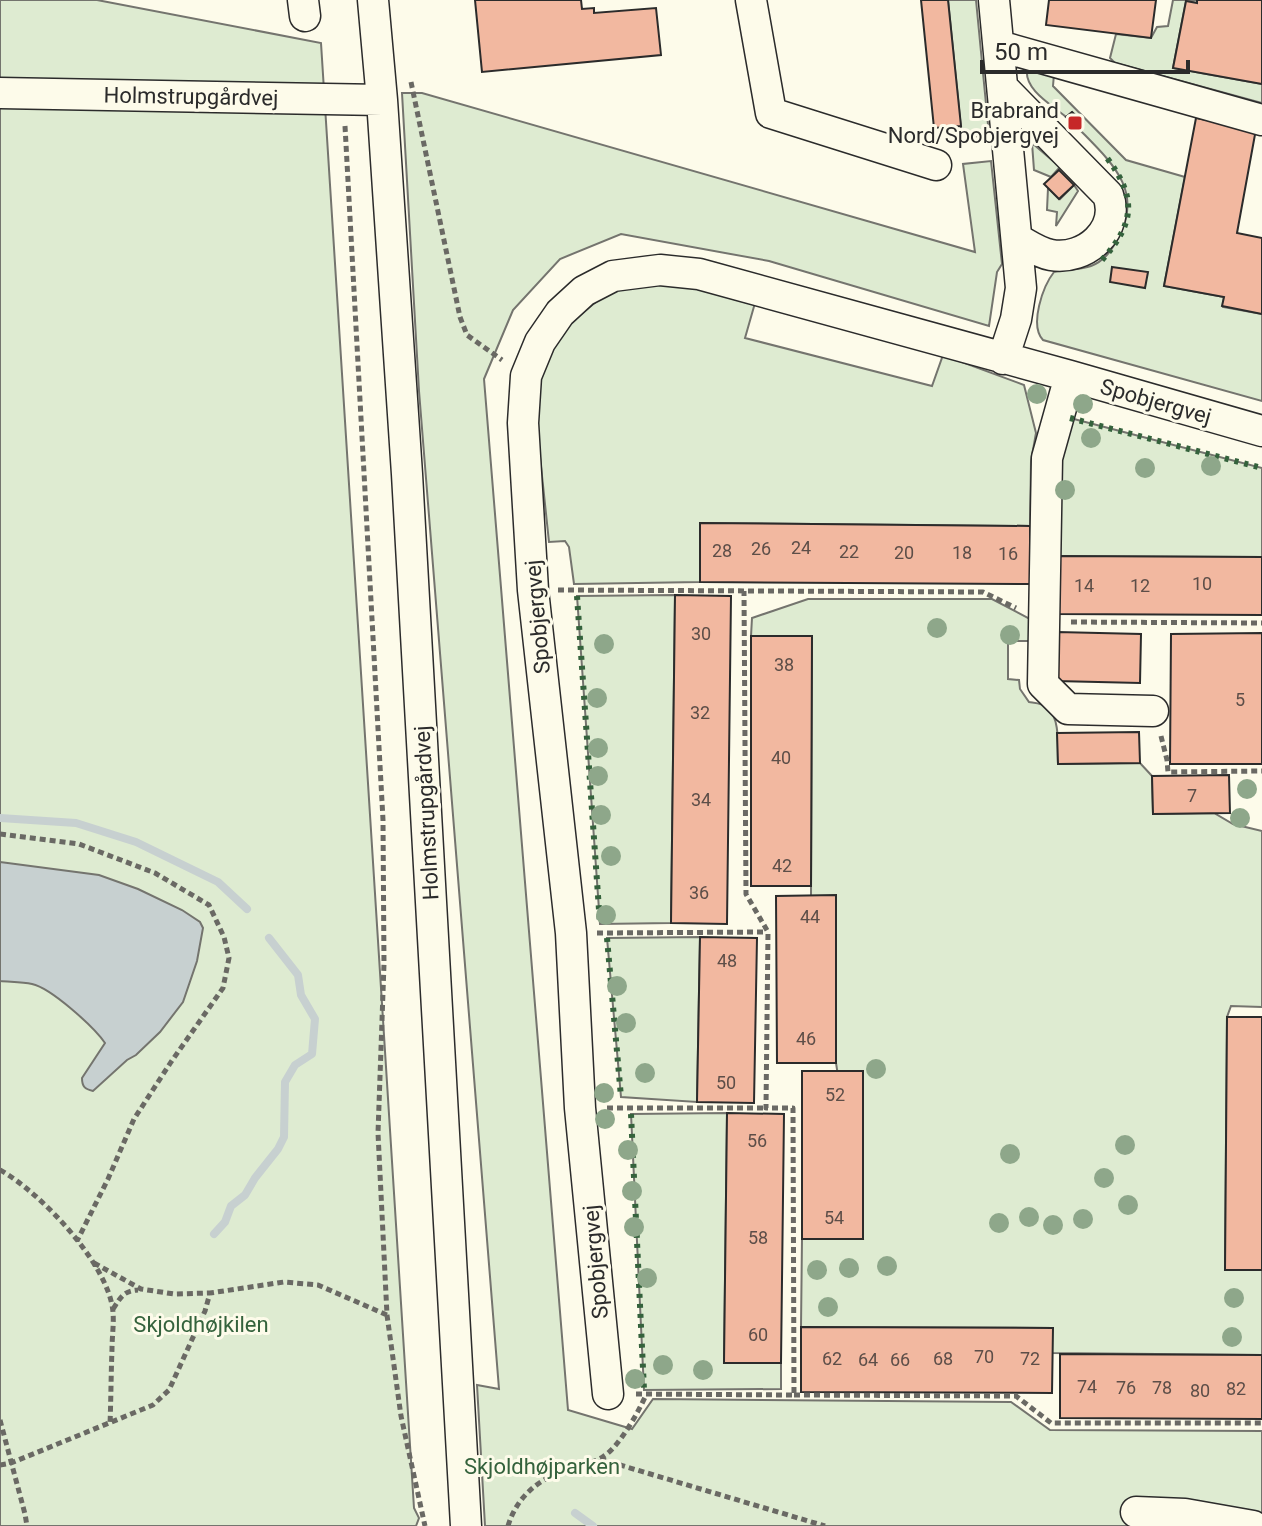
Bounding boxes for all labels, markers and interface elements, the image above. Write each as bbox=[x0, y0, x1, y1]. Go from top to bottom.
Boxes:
scale bar bbox=[982, 24, 1188, 74]
text: 50 m bbox=[994, 38, 1048, 66]
street label: Holmstrupgårdvej bbox=[103, 82, 279, 111]
place label: Brabrand Nord/Spobjergvej bbox=[888, 98, 1059, 148]
marker: Brabrand Nord/Spobjergvej bbox=[1066, 114, 1084, 132]
street label: Spobjergvej bbox=[1097, 374, 1214, 429]
house number: 24 bbox=[791, 537, 811, 558]
house number: 26 bbox=[751, 538, 771, 559]
house number: 28 bbox=[712, 540, 732, 561]
house number: 22 bbox=[839, 541, 859, 562]
house number: 20 bbox=[894, 542, 914, 563]
house number: 18 bbox=[952, 542, 972, 563]
house number: 16 bbox=[998, 543, 1018, 564]
street label: Spobjergvej bbox=[520, 559, 555, 675]
house number: 10 bbox=[1192, 573, 1212, 594]
house number: 14 bbox=[1074, 575, 1094, 596]
house number: 12 bbox=[1130, 575, 1150, 596]
house number: 30 bbox=[691, 623, 711, 644]
house number: 38 bbox=[774, 654, 794, 675]
house number: 5 bbox=[1235, 689, 1245, 710]
house number: 32 bbox=[690, 702, 710, 723]
street label: Holmstrupgårdvej bbox=[409, 725, 444, 901]
house number: 40 bbox=[771, 747, 791, 768]
house number: 7 bbox=[1187, 785, 1197, 806]
house number: 34 bbox=[691, 789, 711, 810]
house number: 42 bbox=[772, 855, 792, 876]
house number: 36 bbox=[689, 882, 709, 903]
house number: 44 bbox=[800, 906, 820, 927]
house number: 48 bbox=[717, 950, 737, 971]
house number: 46 bbox=[796, 1028, 816, 1049]
house number: 50 bbox=[716, 1072, 736, 1093]
house number: 52 bbox=[825, 1084, 845, 1105]
house number: 56 bbox=[747, 1130, 767, 1151]
street label: Spobjergvej bbox=[578, 1204, 613, 1320]
house number: 54 bbox=[824, 1207, 844, 1228]
house number: 58 bbox=[748, 1227, 768, 1248]
park label: Skjoldhøjkilen bbox=[133, 1312, 269, 1337]
house number: 60 bbox=[748, 1324, 768, 1345]
house number: 70 bbox=[974, 1346, 994, 1367]
house number: 62 bbox=[822, 1348, 842, 1369]
house number: 68 bbox=[933, 1348, 953, 1369]
house number: 72 bbox=[1020, 1348, 1040, 1369]
house number: 64 bbox=[858, 1349, 878, 1370]
house number: 66 bbox=[890, 1349, 910, 1370]
house number: 74 bbox=[1077, 1376, 1097, 1397]
house number: 76 bbox=[1116, 1377, 1136, 1398]
house number: 78 bbox=[1152, 1377, 1172, 1398]
house number: 82 bbox=[1226, 1378, 1246, 1399]
house number: 80 bbox=[1190, 1380, 1210, 1401]
park label: Skjoldhøjparken bbox=[464, 1454, 620, 1479]

